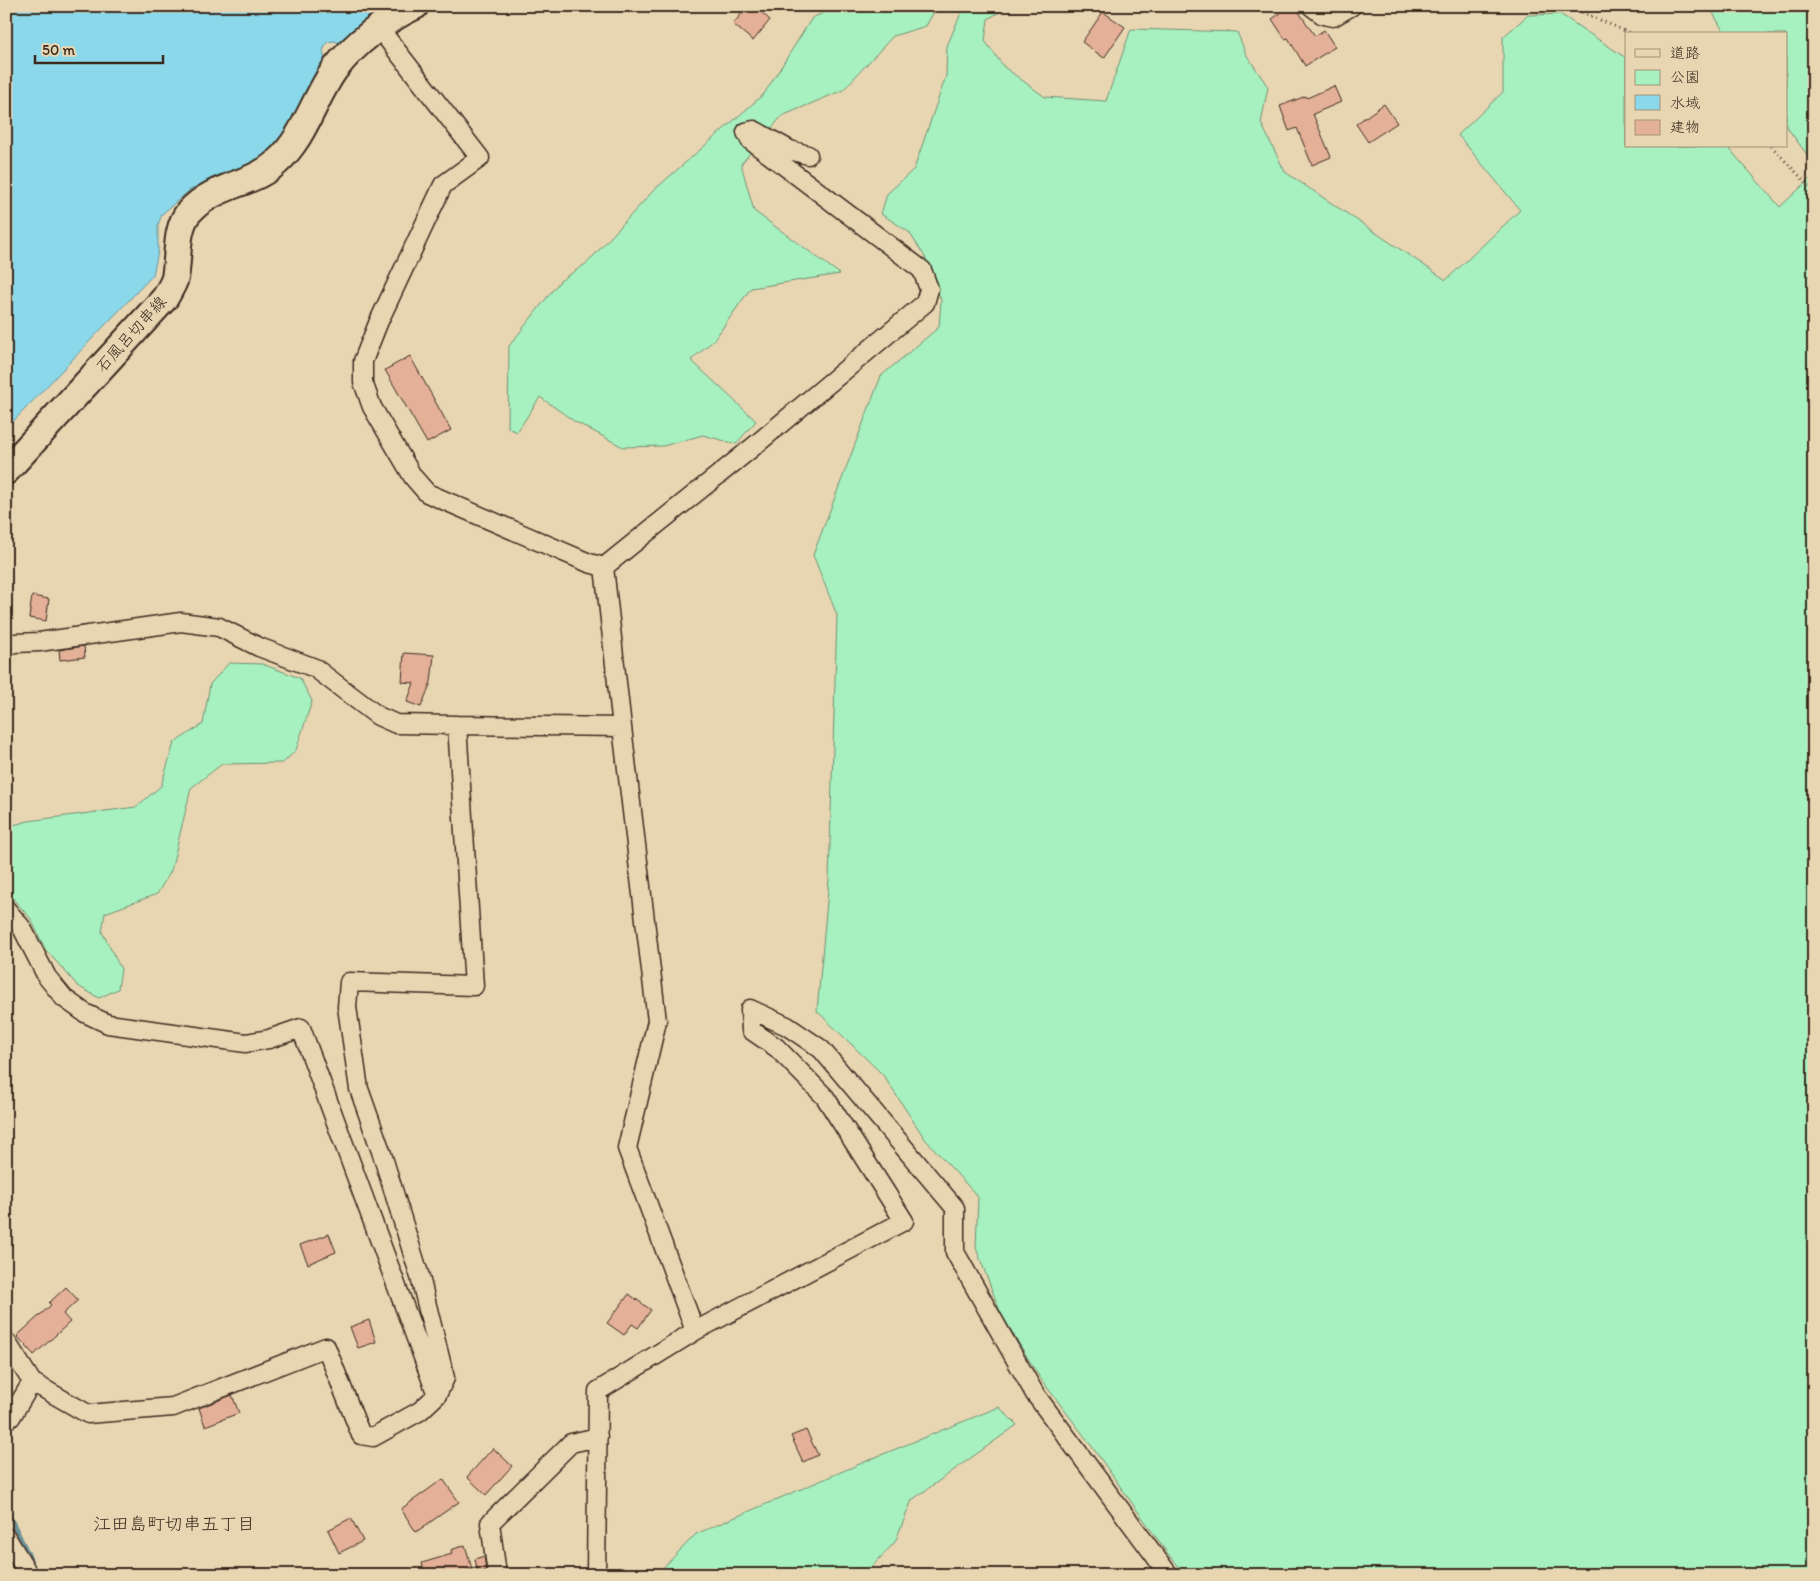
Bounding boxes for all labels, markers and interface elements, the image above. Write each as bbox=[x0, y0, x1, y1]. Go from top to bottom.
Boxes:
scale bar bbox=[35, 32, 162, 64]
legend bbox=[1625, 32, 1788, 148]
text: 50 m bbox=[42, 41, 75, 59]
text: 道路 bbox=[1670, 44, 1700, 62]
text: 公園 bbox=[1670, 68, 1700, 86]
text: 水域 bbox=[1670, 94, 1700, 112]
text: 建物 bbox=[1670, 118, 1700, 136]
street label: 石風呂切串線 bbox=[92, 292, 170, 376]
district label: 江田島町切串五丁目 bbox=[93, 1513, 255, 1535]

